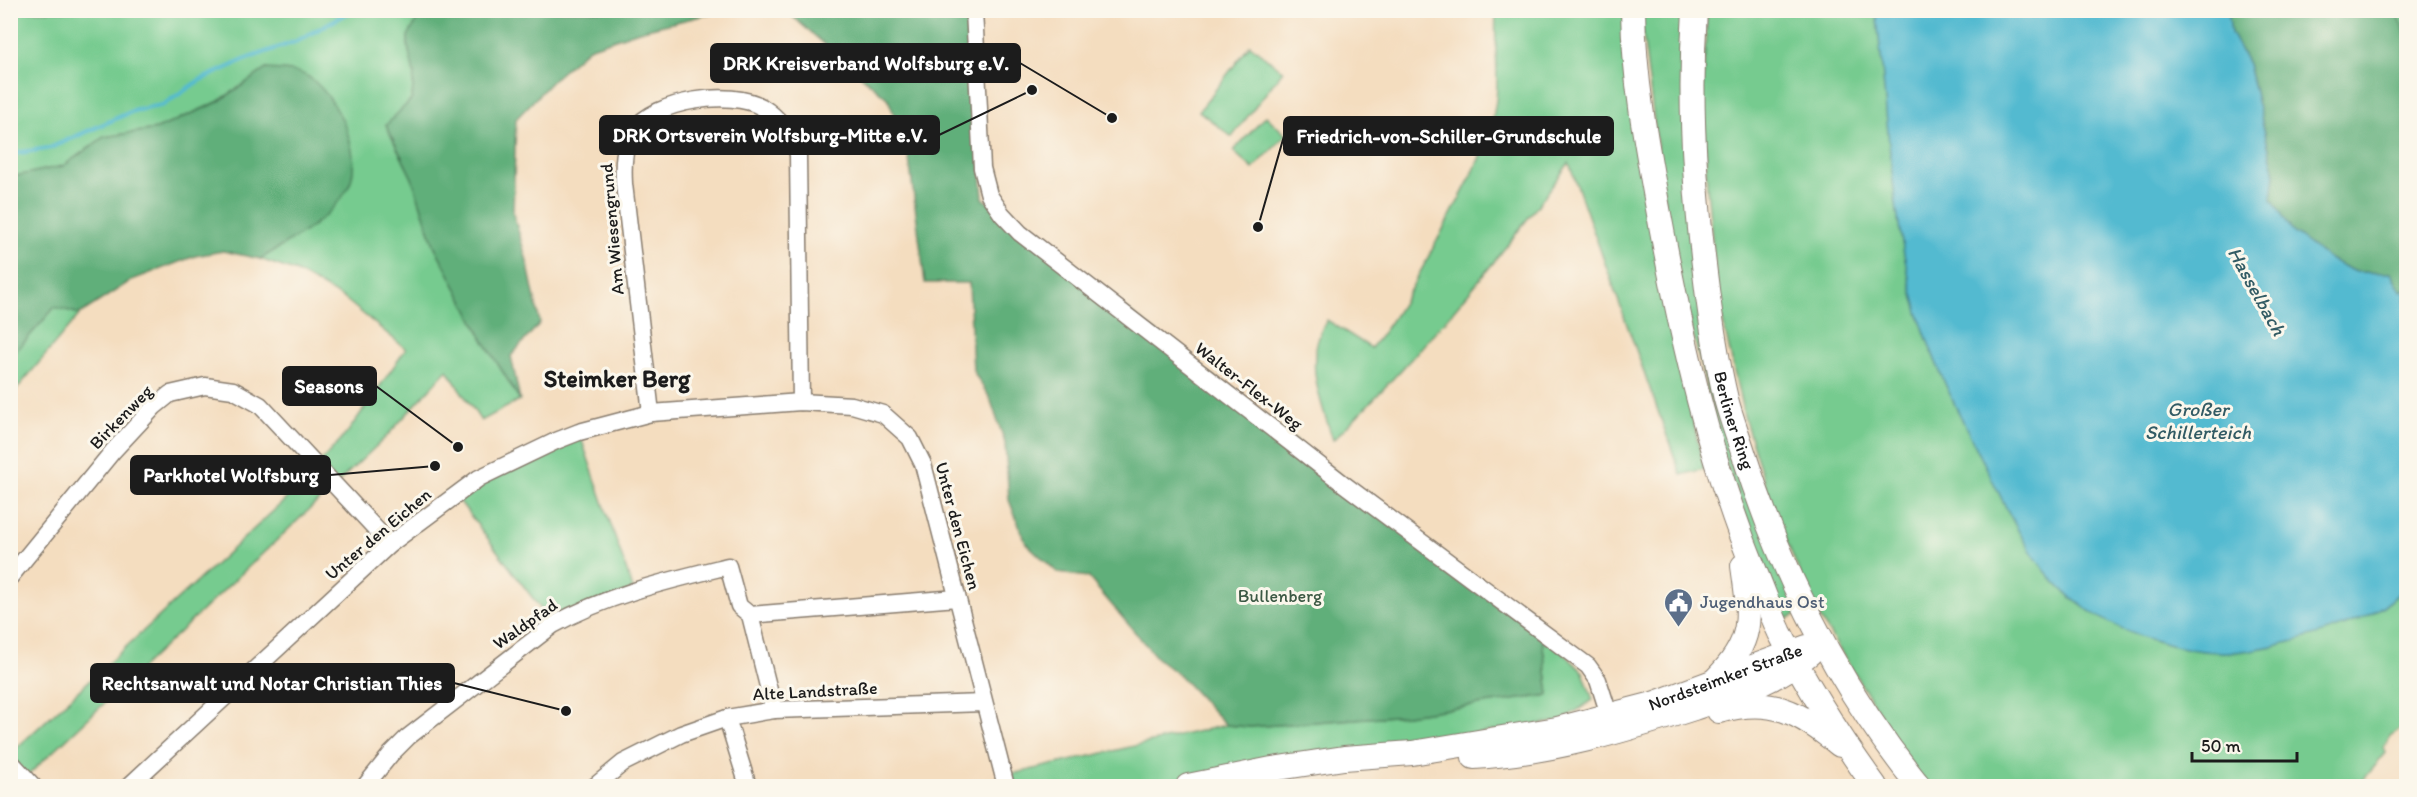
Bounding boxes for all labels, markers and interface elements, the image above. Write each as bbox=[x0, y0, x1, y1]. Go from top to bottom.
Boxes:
callout: DRK Kreisverband Wolfsburg e.V. bbox=[711, 44, 1020, 82]
text: DRK Kreisverband Wolfsburg e.V. bbox=[723, 51, 1009, 76]
callout: DRK Ortsverein Wolfsburg-Mitte e.V. bbox=[600, 116, 939, 154]
callout: Friedrich-von-Schiller-Grundschule bbox=[1284, 117, 1613, 155]
text: DRK Ortsverein Wolfsburg-Mitte e.V. bbox=[613, 123, 927, 148]
text: Friedrich-von-Schiller-Grundschule bbox=[1296, 124, 1602, 148]
street label: Am Wiesengrund bbox=[595, 162, 629, 296]
water label: Hasselbach bbox=[2223, 242, 2291, 340]
street label: Walter-Flex-Weg bbox=[1191, 337, 1308, 435]
district label: Steimker Berg bbox=[544, 364, 691, 394]
callout: Seasons bbox=[283, 367, 376, 405]
street label: Berliner Ring bbox=[1709, 369, 1759, 473]
text: Seasons bbox=[294, 374, 364, 398]
street label: Birkenweg bbox=[85, 379, 158, 454]
water label: Großer Schillerteich bbox=[2145, 397, 2252, 444]
callout: Parkhotel Wolfsburg bbox=[131, 456, 330, 494]
street label: Unter den Eichen bbox=[930, 460, 986, 593]
text: Parkhotel Wolfsburg bbox=[143, 463, 320, 488]
street label: Unter den Eichen bbox=[321, 483, 436, 585]
park label: Bullenberg bbox=[1238, 585, 1323, 607]
public building icon: Jugendhaus Ost bbox=[1663, 586, 1695, 628]
place label: Jugendhaus Ost bbox=[1700, 591, 1825, 613]
street label: Waldpfad bbox=[489, 594, 562, 654]
street label: Nordsteimker Straße bbox=[1645, 639, 1805, 716]
callout: Rechtsanwalt und Notar Christian Thies bbox=[91, 664, 454, 702]
text: Rechtsanwalt und Notar Christian Thies bbox=[102, 671, 442, 695]
street label: Alte Landstraße bbox=[752, 677, 878, 705]
scale bar bbox=[2192, 725, 2297, 763]
text: 50 m bbox=[2201, 735, 2241, 757]

